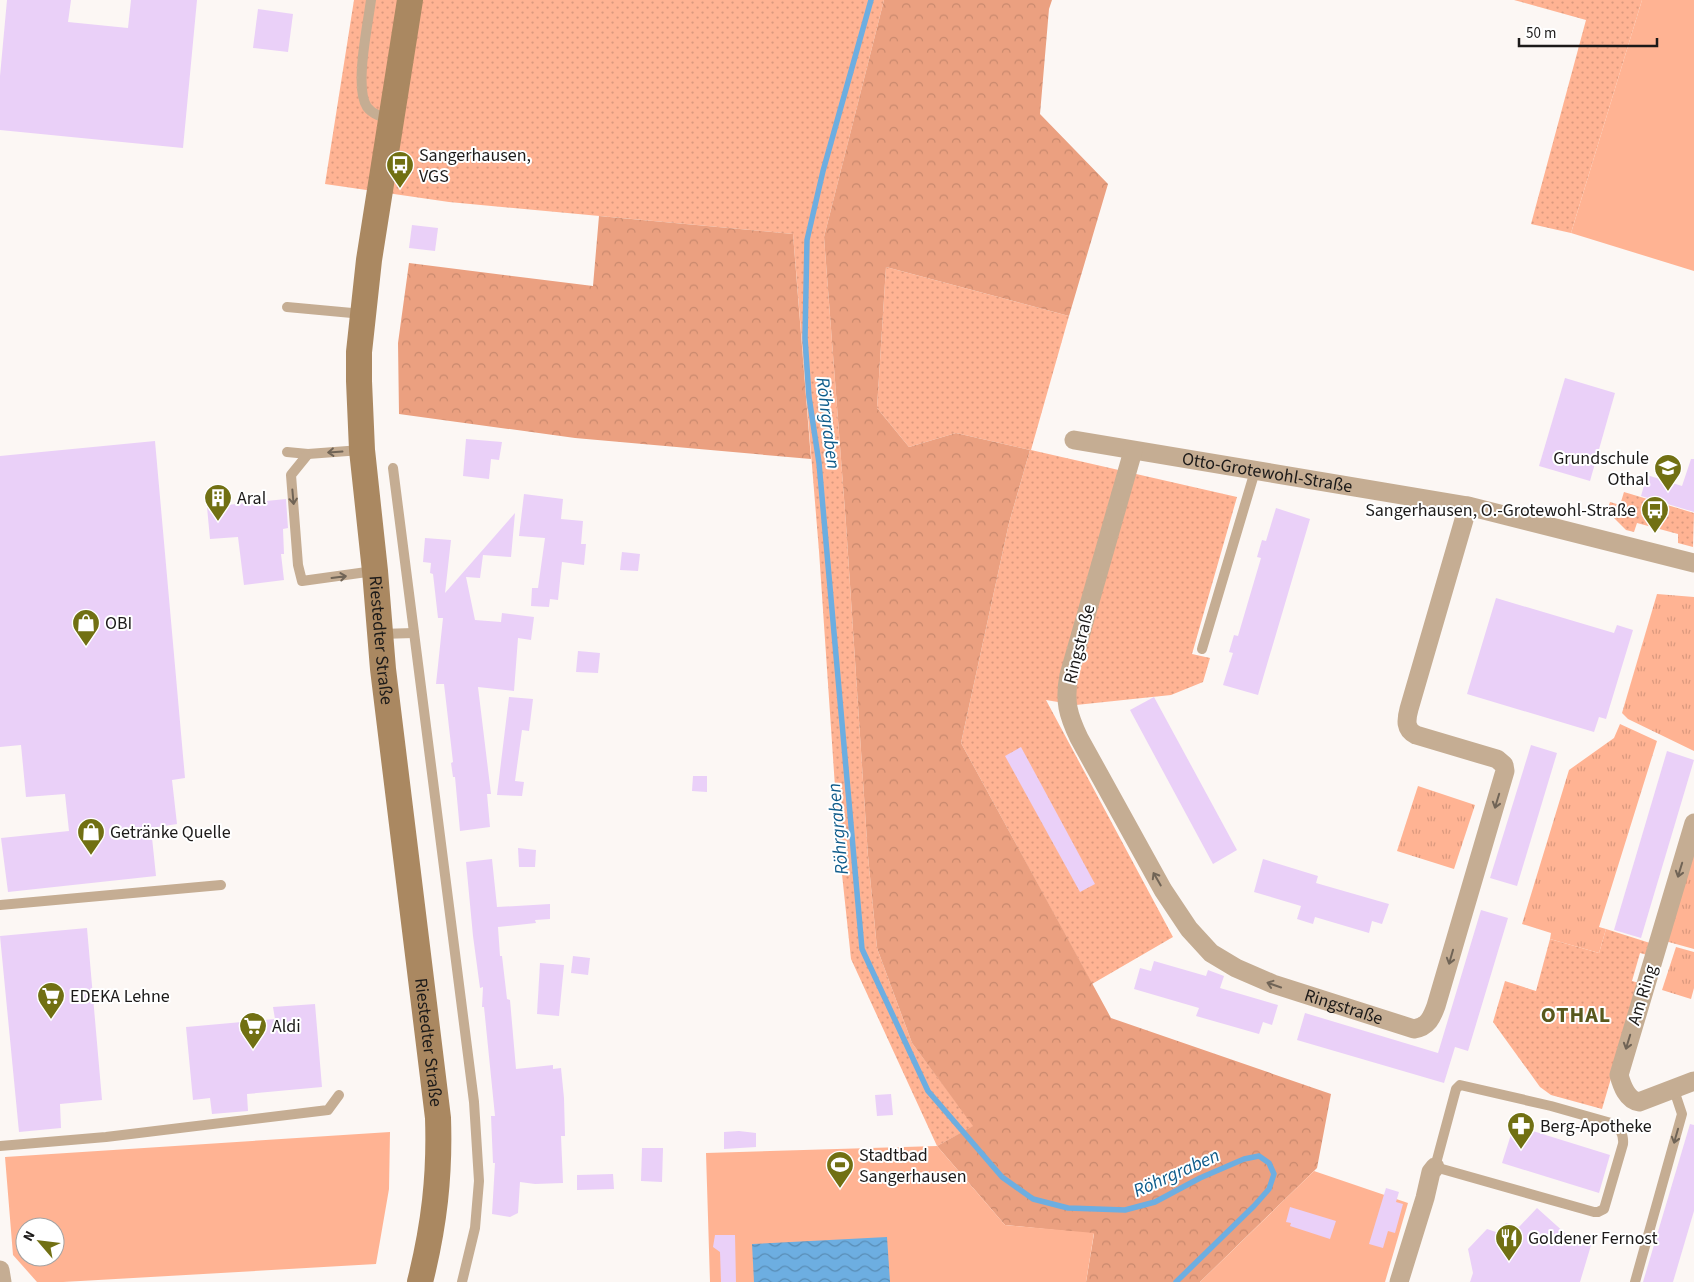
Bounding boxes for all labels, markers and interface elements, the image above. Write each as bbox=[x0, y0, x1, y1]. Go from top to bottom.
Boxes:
scale bar bbox=[1519, 15, 1656, 47]
text: 50 m bbox=[1526, 23, 1556, 44]
place label: Sangerhausen, VGS bbox=[419, 143, 531, 189]
bus stop icon: Sangerhausen, VGS bbox=[385, 150, 415, 189]
water label: Röhrgraben bbox=[808, 376, 847, 471]
street label: Otto-Grotewohl-Straße bbox=[1180, 446, 1354, 499]
place label: Grundschule Othal bbox=[1553, 446, 1649, 492]
one-way arrow bbox=[327, 447, 343, 457]
school or university icon: Grundschule Othal bbox=[1653, 453, 1683, 492]
building icon: Aral bbox=[203, 483, 233, 522]
place label: Aral bbox=[237, 486, 266, 511]
one-way arrow bbox=[288, 489, 298, 505]
bus stop icon: Sangerhausen, O.-Grotewohl-Straße bbox=[1640, 495, 1670, 534]
place label: Sangerhausen, O.-Grotewohl-Straße bbox=[1365, 498, 1636, 523]
one-way arrow bbox=[331, 572, 347, 582]
street label: Riestedter Straße bbox=[362, 575, 399, 706]
street label: Ringstraße bbox=[1058, 602, 1101, 686]
shop icon: OBI bbox=[71, 608, 101, 647]
place label: OBI bbox=[105, 611, 132, 636]
water label: Röhrgraben bbox=[821, 782, 856, 876]
one-way arrow bbox=[1492, 793, 1502, 809]
shop icon: Getränke Quelle bbox=[76, 817, 106, 856]
place label: Getränke Quelle bbox=[110, 820, 231, 845]
one-way arrow bbox=[1674, 861, 1684, 877]
one-way arrow bbox=[1151, 873, 1161, 887]
one-way arrow bbox=[1446, 949, 1456, 965]
street label: Am Ring bbox=[1621, 962, 1663, 1028]
street label: Riestedter Straße bbox=[408, 977, 449, 1108]
one-way arrow bbox=[1267, 980, 1282, 989]
supermarket icon: EDEKA Lehne bbox=[36, 981, 66, 1020]
street label: Ringstraße bbox=[1301, 983, 1386, 1031]
place label: EDEKA Lehne bbox=[70, 984, 170, 1009]
district label: OTHAL bbox=[1541, 999, 1611, 1031]
supermarket icon: Aldi bbox=[238, 1011, 268, 1050]
place label: Aldi bbox=[272, 1014, 301, 1039]
one-way arrow bbox=[1623, 1034, 1633, 1050]
pharmacy icon: Berg-Apotheke bbox=[1506, 1111, 1536, 1150]
place label: Berg-Apotheke bbox=[1540, 1114, 1652, 1139]
one-way arrow bbox=[1671, 1128, 1681, 1144]
water label: Röhrgraben bbox=[1129, 1142, 1224, 1204]
place label: Stadtbad Sangerhausen bbox=[859, 1143, 967, 1189]
sports icon: Stadtbad Sangerhausen bbox=[825, 1150, 855, 1189]
north arrow bbox=[15, 1217, 65, 1267]
restaurant icon: Goldener Fernost bbox=[1494, 1223, 1524, 1262]
place label: Goldener Fernost bbox=[1528, 1226, 1658, 1251]
text: N bbox=[18, 1228, 40, 1245]

